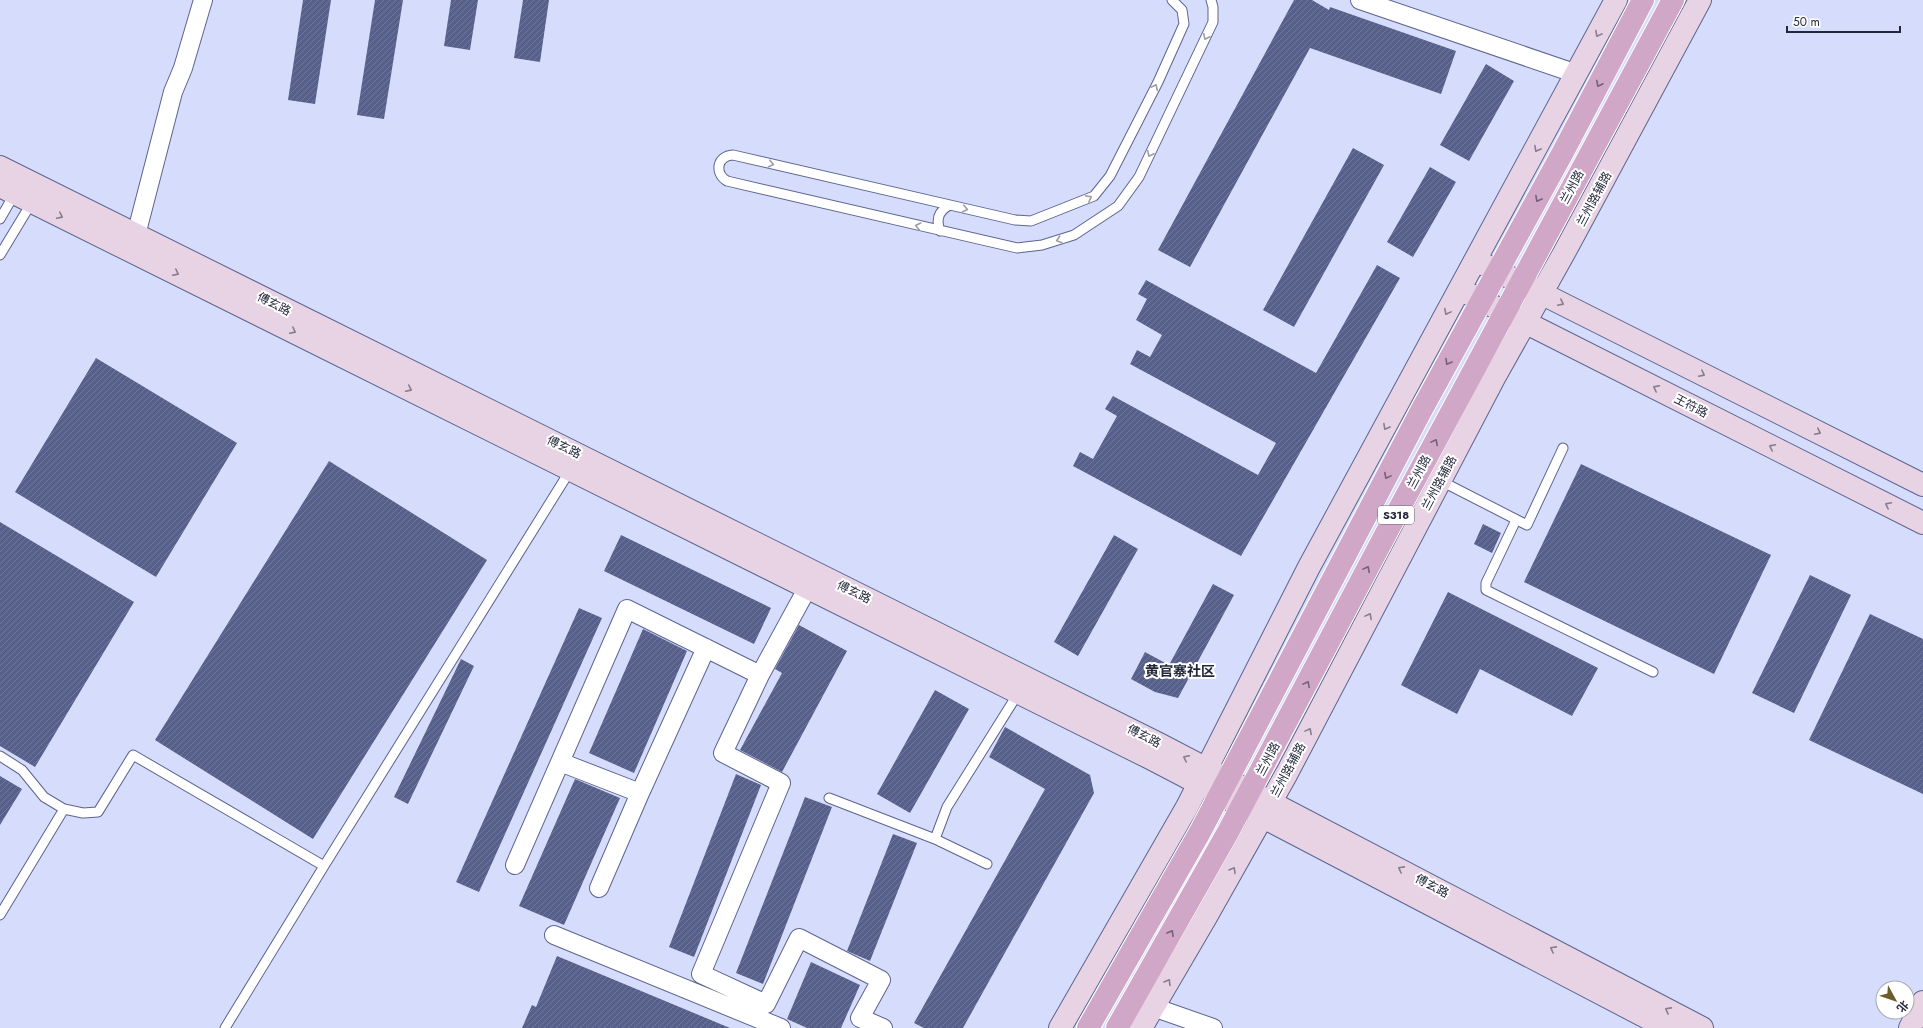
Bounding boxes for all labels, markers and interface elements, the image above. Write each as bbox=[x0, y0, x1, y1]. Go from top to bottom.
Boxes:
scale bar bbox=[1787, 8, 1900, 34]
text: 50 m bbox=[1793, 13, 1820, 31]
one-way arrow bbox=[1595, 30, 1603, 38]
one-way arrow bbox=[1203, 33, 1211, 40]
one-way arrow bbox=[1596, 80, 1603, 87]
one-way arrow bbox=[1150, 84, 1158, 92]
one-way arrow bbox=[1534, 145, 1541, 152]
one-way arrow bbox=[1147, 150, 1155, 158]
one-way arrow bbox=[767, 159, 774, 167]
street label: 兰州路 bbox=[1556, 167, 1588, 207]
street label: 兰州路辅路 bbox=[1572, 168, 1616, 230]
one-way arrow bbox=[1535, 194, 1542, 202]
one-way arrow bbox=[1085, 195, 1092, 202]
one-way arrow bbox=[962, 205, 969, 213]
one-way arrow bbox=[56, 211, 63, 218]
one-way arrow bbox=[915, 222, 922, 230]
one-way arrow bbox=[1055, 235, 1062, 244]
one-way arrow bbox=[172, 269, 180, 276]
street label: 傅玄路 bbox=[254, 288, 294, 320]
one-way arrow bbox=[1556, 298, 1564, 306]
one-way arrow bbox=[1445, 308, 1452, 315]
one-way arrow bbox=[288, 327, 296, 334]
one-way arrow bbox=[1445, 358, 1453, 365]
one-way arrow bbox=[1698, 369, 1705, 377]
one-way arrow bbox=[405, 385, 412, 392]
one-way arrow bbox=[1653, 385, 1660, 393]
street label: 王符路 bbox=[1671, 390, 1711, 422]
one-way arrow bbox=[1383, 423, 1390, 430]
one-way arrow bbox=[1814, 428, 1821, 435]
street label: 傅玄路 bbox=[544, 431, 584, 463]
one-way arrow bbox=[1430, 439, 1438, 446]
one-way arrow bbox=[1769, 444, 1776, 451]
street label: 兰州路 bbox=[1403, 452, 1435, 492]
street label: 兰州路辅路 bbox=[1417, 452, 1461, 514]
one-way arrow bbox=[1384, 472, 1391, 479]
one-way arrow bbox=[1885, 502, 1892, 510]
road number: S318 bbox=[1378, 506, 1414, 524]
one-way arrow bbox=[1363, 566, 1370, 573]
street label: 傅玄路 bbox=[834, 576, 874, 608]
one-way arrow bbox=[1364, 613, 1372, 620]
district label: 黄官寨社区 bbox=[1145, 661, 1215, 681]
one-way arrow bbox=[1302, 681, 1310, 688]
street label: 傅玄路 bbox=[1124, 720, 1164, 752]
one-way arrow bbox=[1304, 728, 1312, 736]
street label: 兰州路 bbox=[1252, 739, 1284, 779]
street label: 兰州路辅路 bbox=[1266, 739, 1310, 801]
one-way arrow bbox=[1183, 755, 1190, 762]
one-way arrow bbox=[1229, 867, 1236, 874]
one-way arrow bbox=[1397, 867, 1405, 874]
street label: 傅玄路 bbox=[1412, 870, 1452, 902]
one-way arrow bbox=[1167, 930, 1174, 938]
one-way arrow bbox=[1550, 947, 1557, 954]
one-way arrow bbox=[1163, 979, 1170, 986]
north arrow bbox=[1875, 980, 1915, 1020]
text: 北 bbox=[1893, 997, 1912, 1016]
one-way arrow bbox=[1665, 1007, 1672, 1015]

